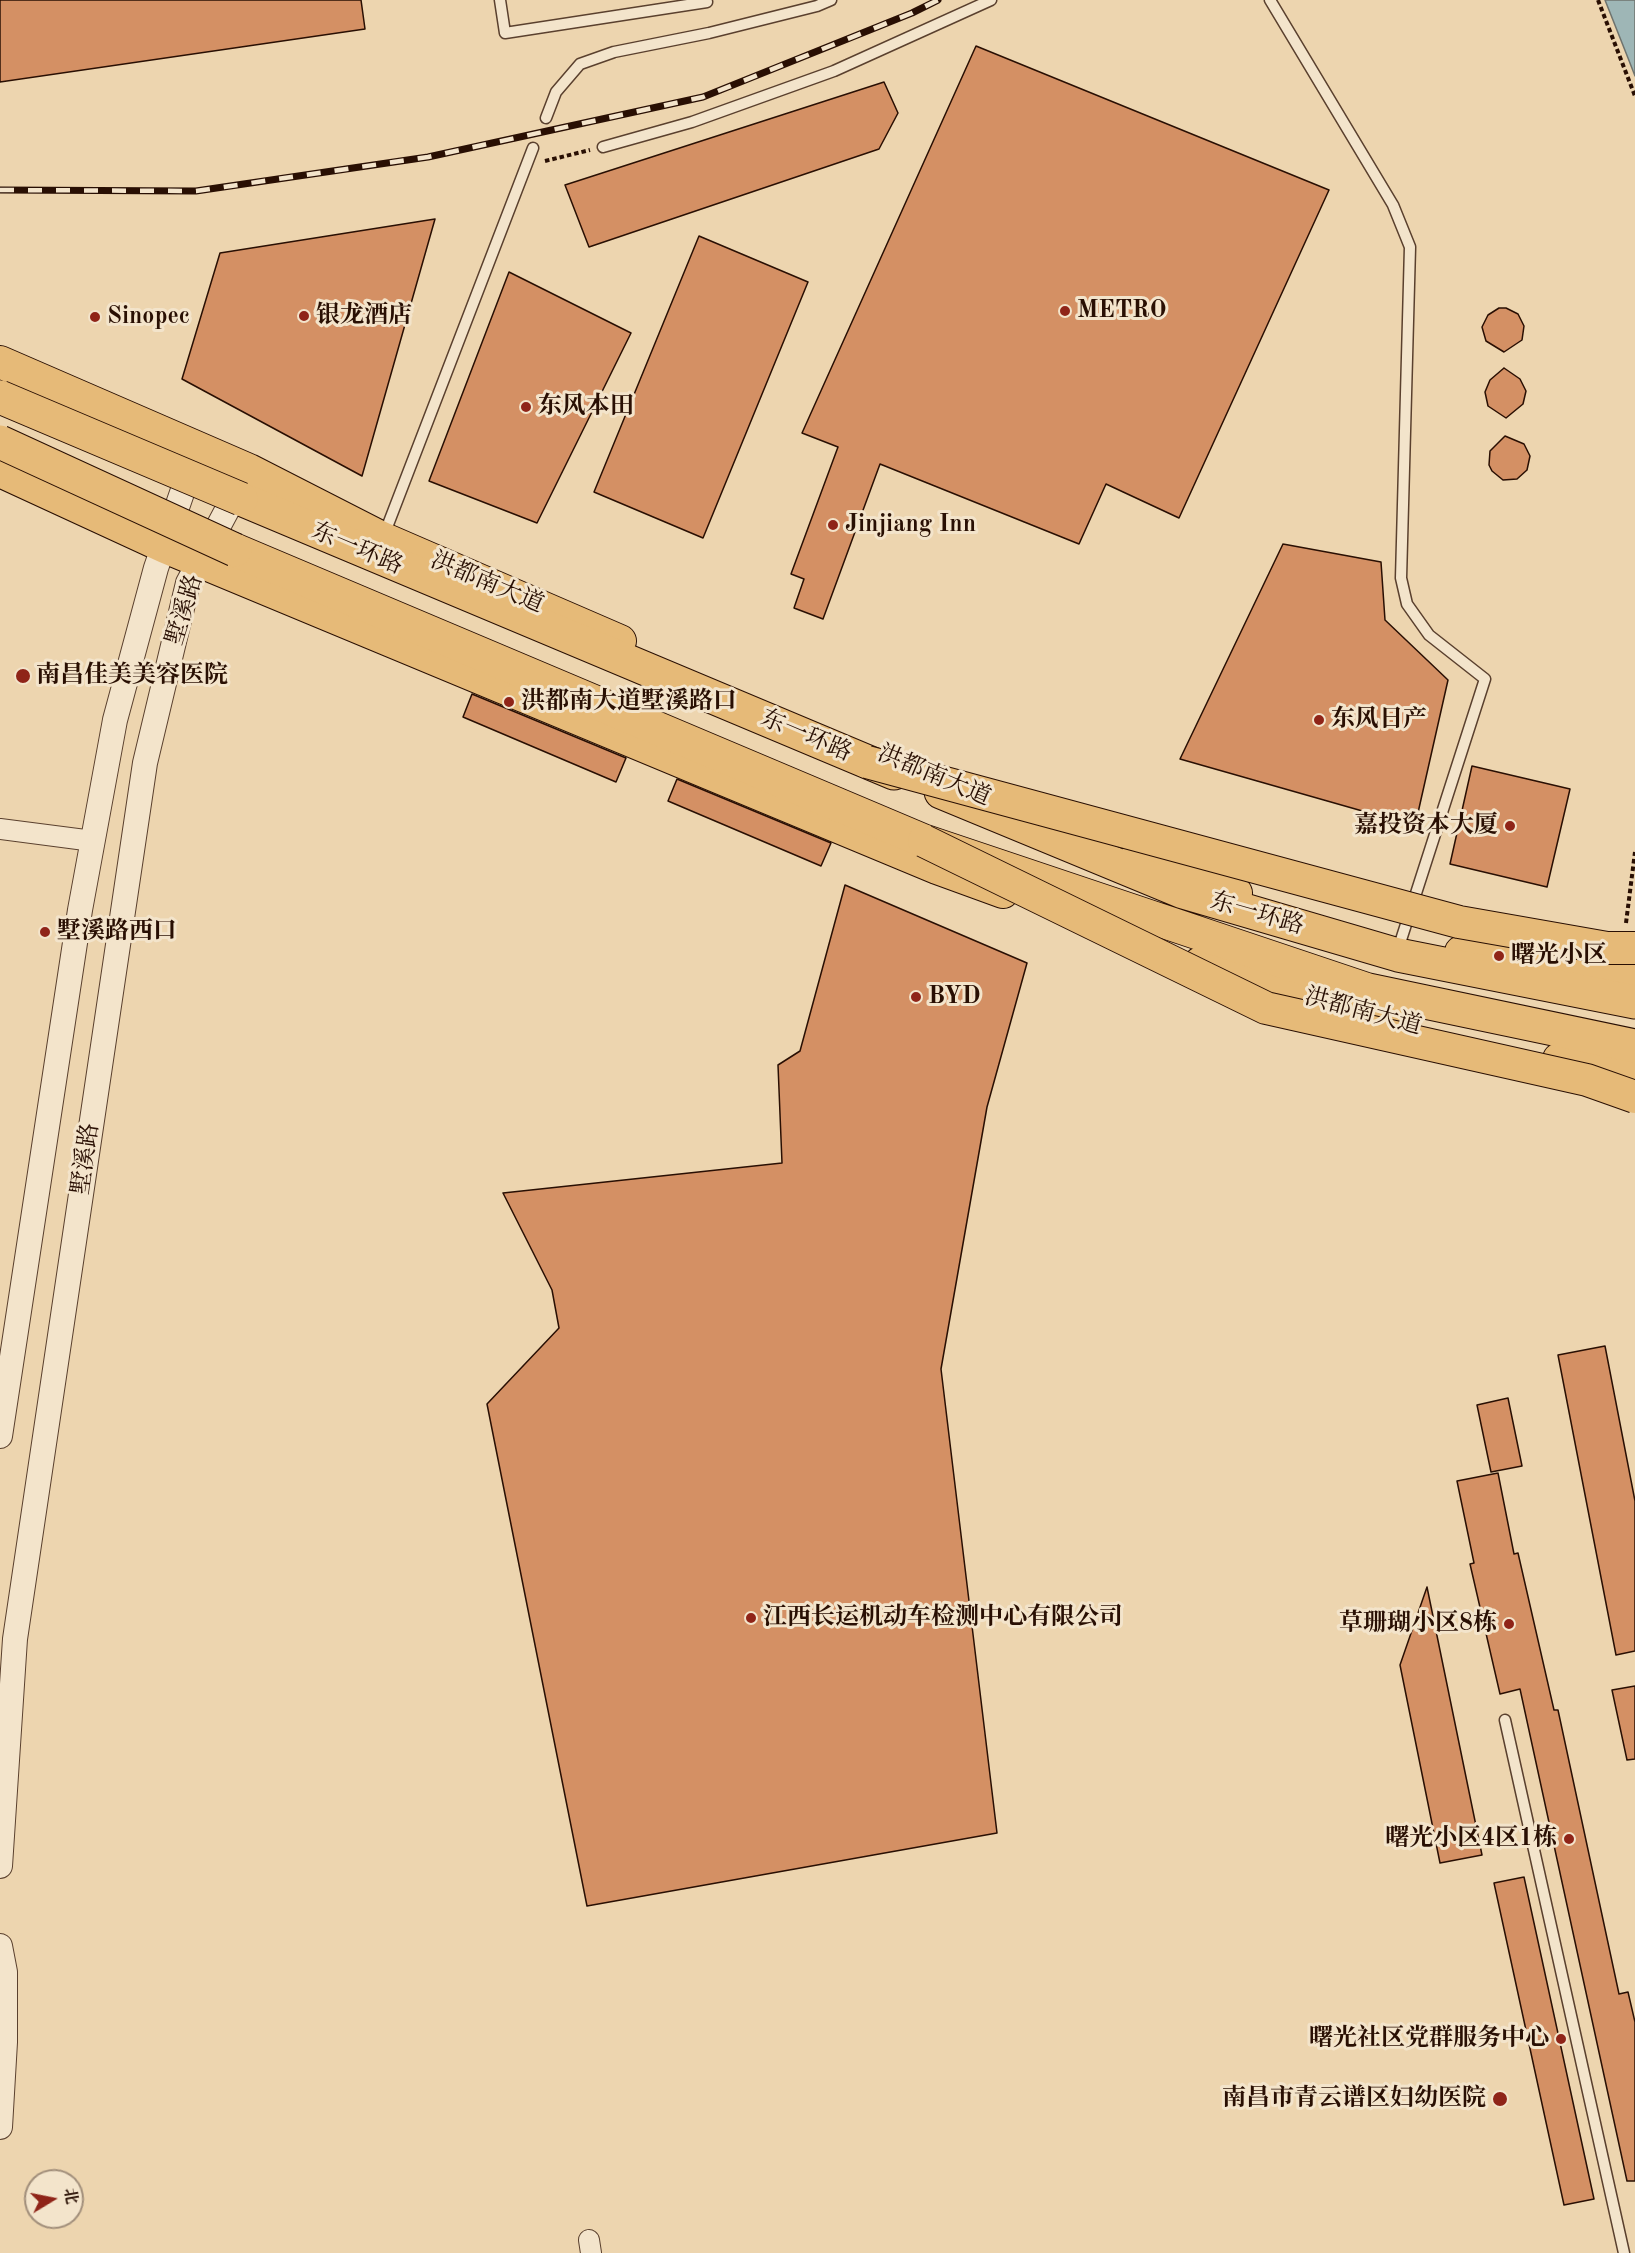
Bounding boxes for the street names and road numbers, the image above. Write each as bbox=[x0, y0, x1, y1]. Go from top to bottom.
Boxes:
street label: 东一环路 bbox=[307, 517, 407, 581]
street label: 洪都南大道 bbox=[426, 546, 548, 620]
street label: 墅溪路 bbox=[161, 571, 209, 649]
street label: 东一环路 bbox=[756, 704, 856, 768]
street label: 洪都南大道 bbox=[873, 739, 995, 813]
street label: 东一环路 bbox=[1207, 887, 1307, 941]
street label: 洪都南大道 bbox=[1301, 983, 1425, 1041]
street label: 墅溪路 bbox=[67, 1121, 105, 1197]

